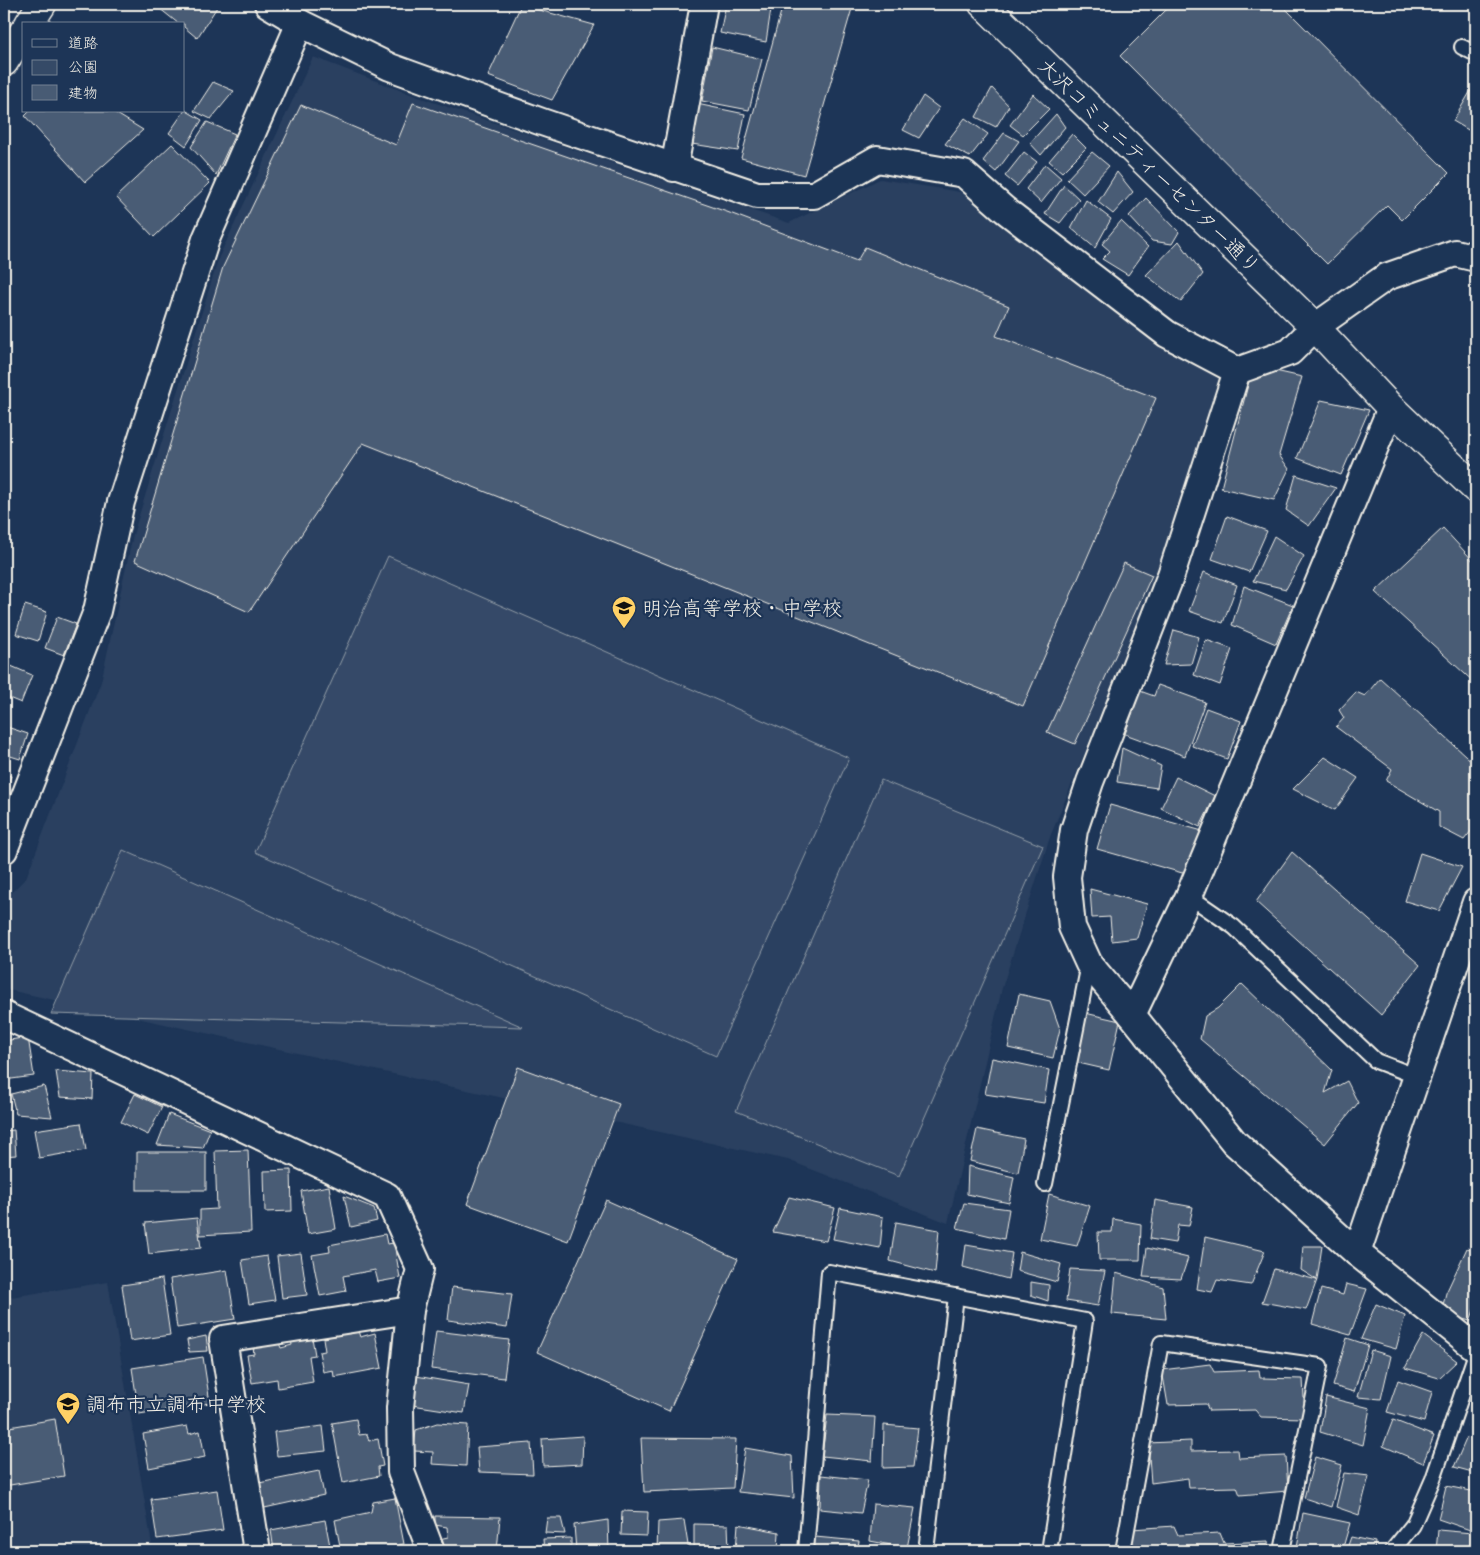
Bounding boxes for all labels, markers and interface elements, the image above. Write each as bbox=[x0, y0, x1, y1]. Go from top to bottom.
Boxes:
legend bbox=[22, 22, 185, 112]
text: 道路 bbox=[68, 34, 98, 53]
street label: 大沢コミュニティーセンター通り bbox=[1033, 53, 1265, 279]
text: 公園 bbox=[68, 58, 98, 77]
text: 建物 bbox=[68, 84, 98, 103]
school or university icon: 明治高等学校・中学校 bbox=[611, 595, 637, 629]
place label: 明治高等学校・中学校 bbox=[642, 596, 842, 621]
school or university icon: 調布市立調布中学校 bbox=[55, 1391, 81, 1425]
place label: 調布市立調布中学校 bbox=[86, 1392, 266, 1417]

